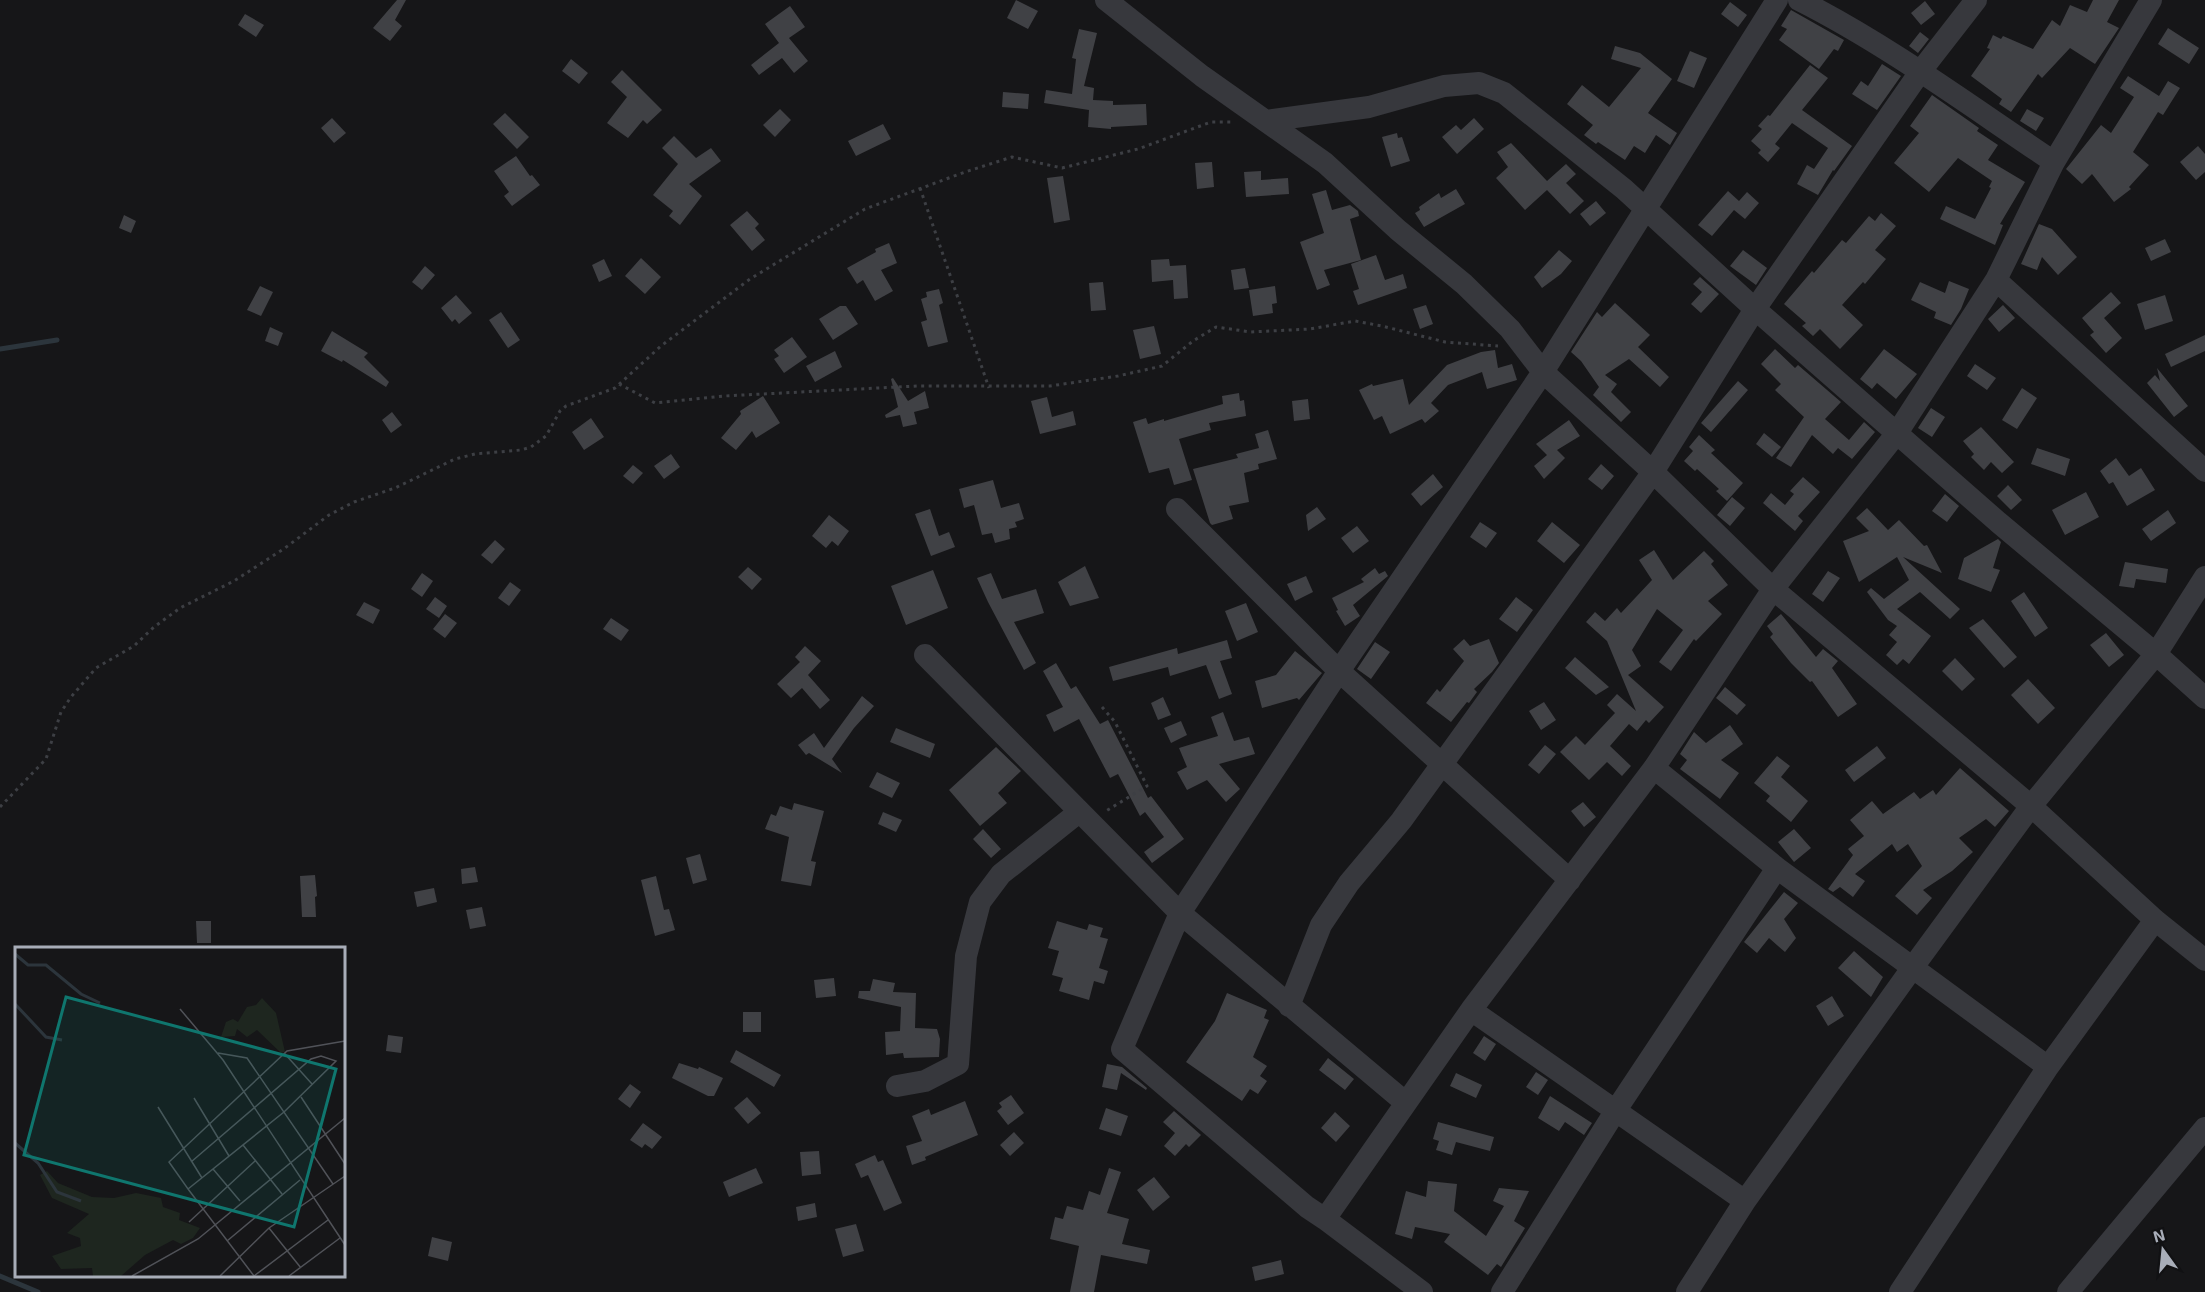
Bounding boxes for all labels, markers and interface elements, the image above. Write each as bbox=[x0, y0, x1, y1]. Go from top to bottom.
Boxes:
inset map bbox=[15, 947, 345, 1277]
north arrow bbox=[2133, 1220, 2193, 1280]
text: N bbox=[2151, 1224, 2167, 1246]

